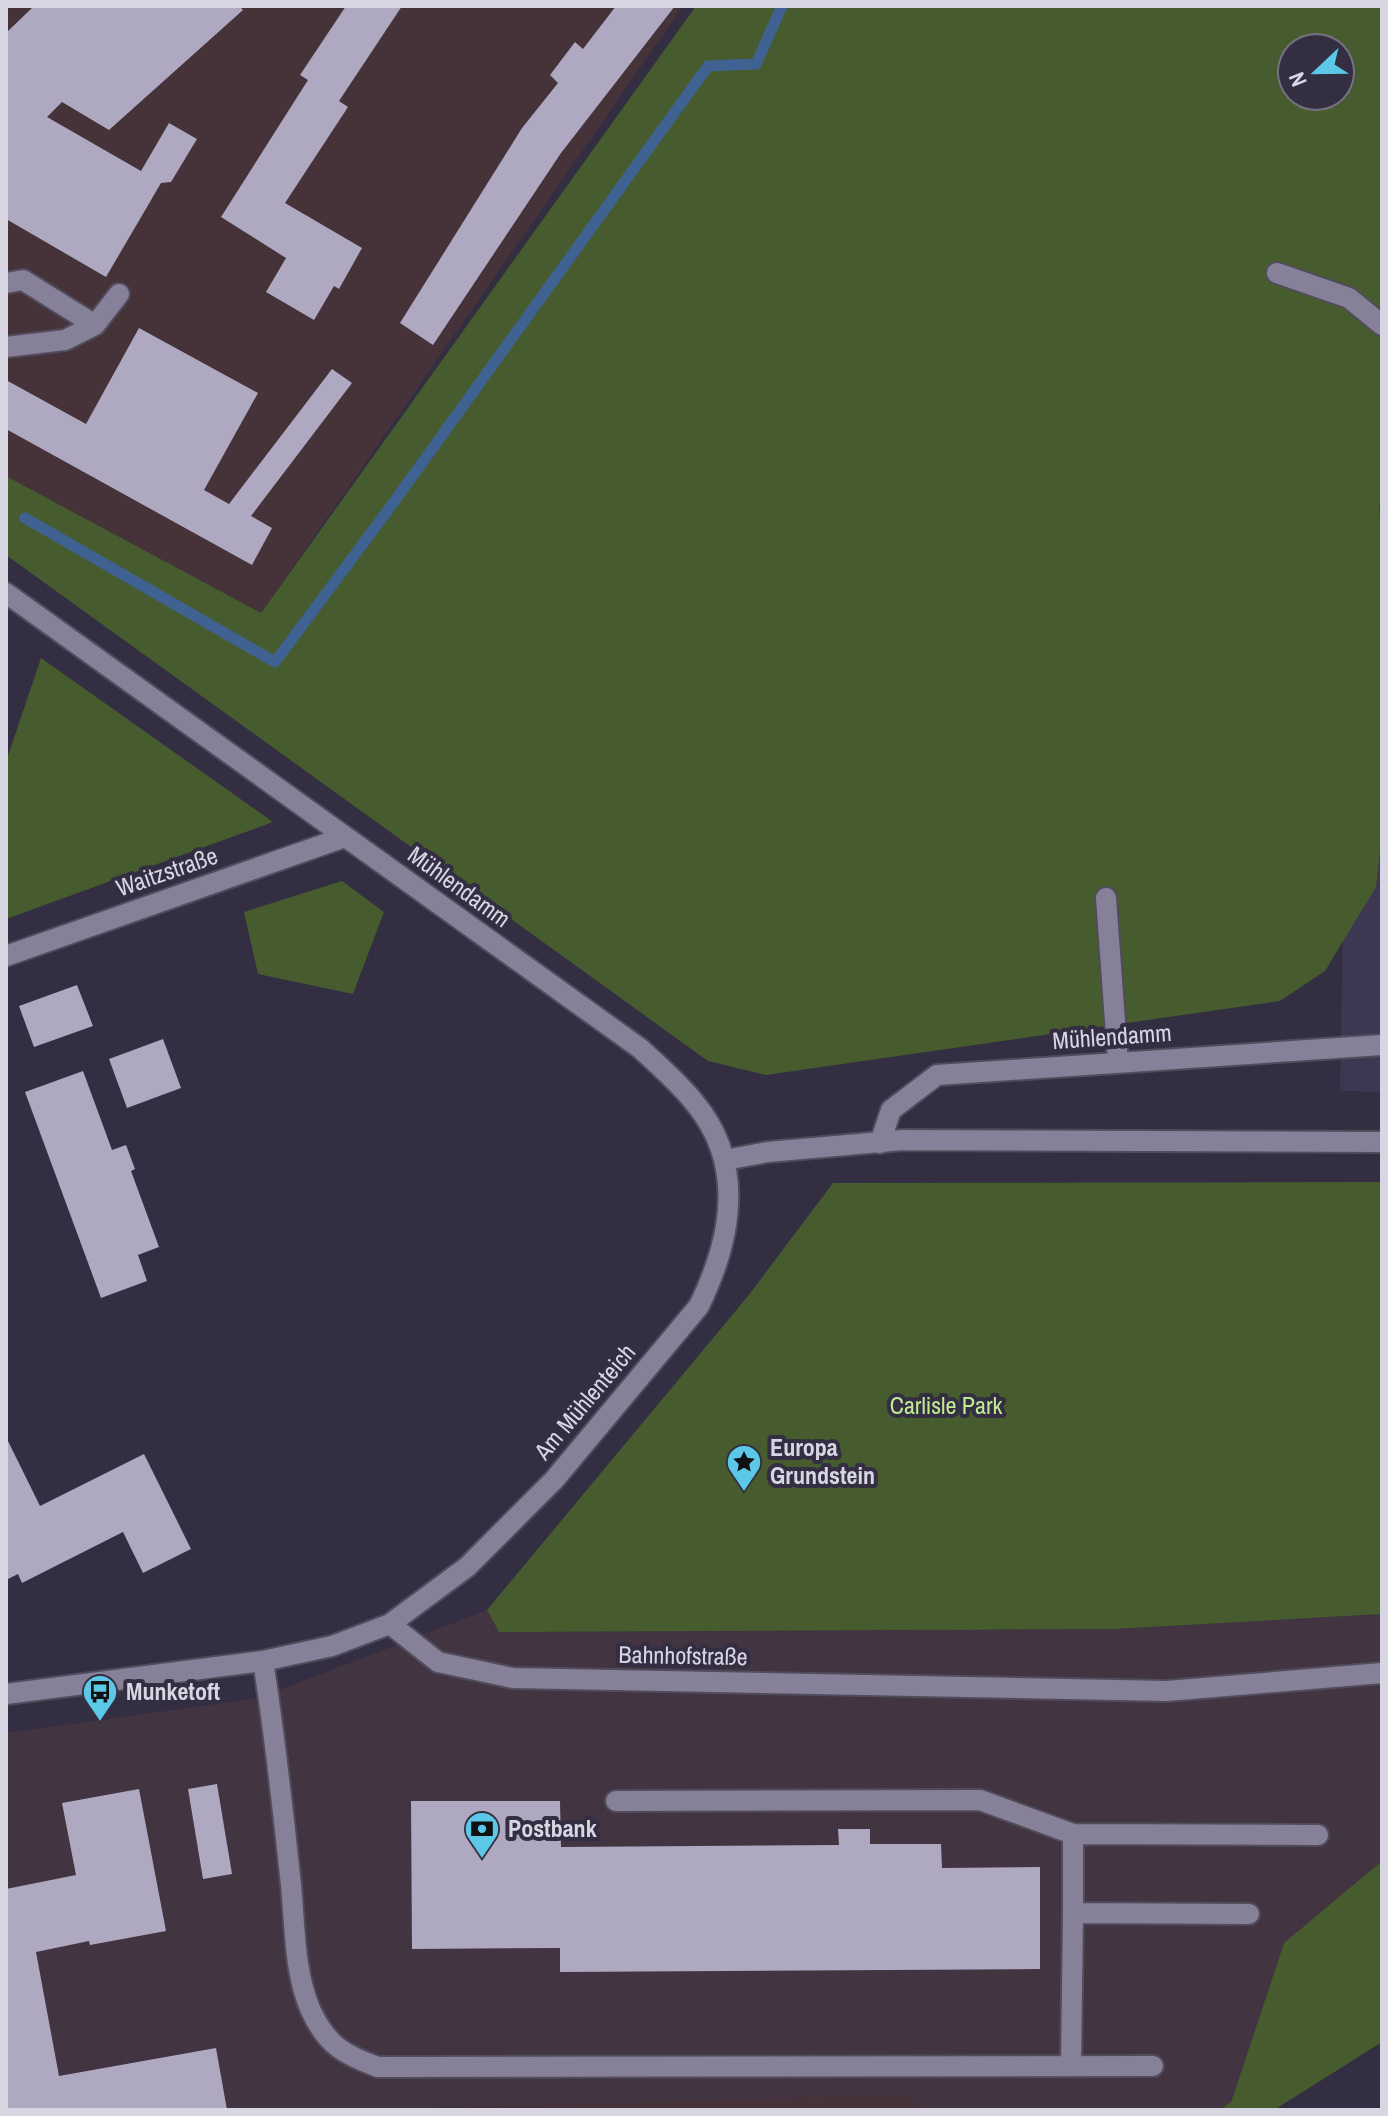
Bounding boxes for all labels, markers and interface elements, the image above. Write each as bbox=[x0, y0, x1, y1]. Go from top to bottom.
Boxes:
north arrow bbox=[1276, 32, 1356, 112]
text: N bbox=[1281, 68, 1314, 91]
street label: Mühlendamm bbox=[402, 838, 517, 934]
street label: Waitzstraße bbox=[112, 839, 222, 903]
street label: Mühlendamm bbox=[1051, 1016, 1173, 1056]
street label: Am Mühlenteich bbox=[526, 1337, 642, 1467]
park label: Carlisle Park bbox=[890, 1389, 1002, 1421]
place label: Europa Grundstein bbox=[770, 1431, 875, 1491]
place icon: Europa Grundstein bbox=[725, 1443, 763, 1493]
street label: Bahnhofstraße bbox=[618, 1638, 748, 1672]
bus stop icon: Munketoft bbox=[81, 1673, 119, 1723]
place label: Munketoft bbox=[126, 1675, 220, 1707]
bank icon: Postbank bbox=[463, 1810, 501, 1860]
place label: Postbank bbox=[508, 1812, 597, 1844]

